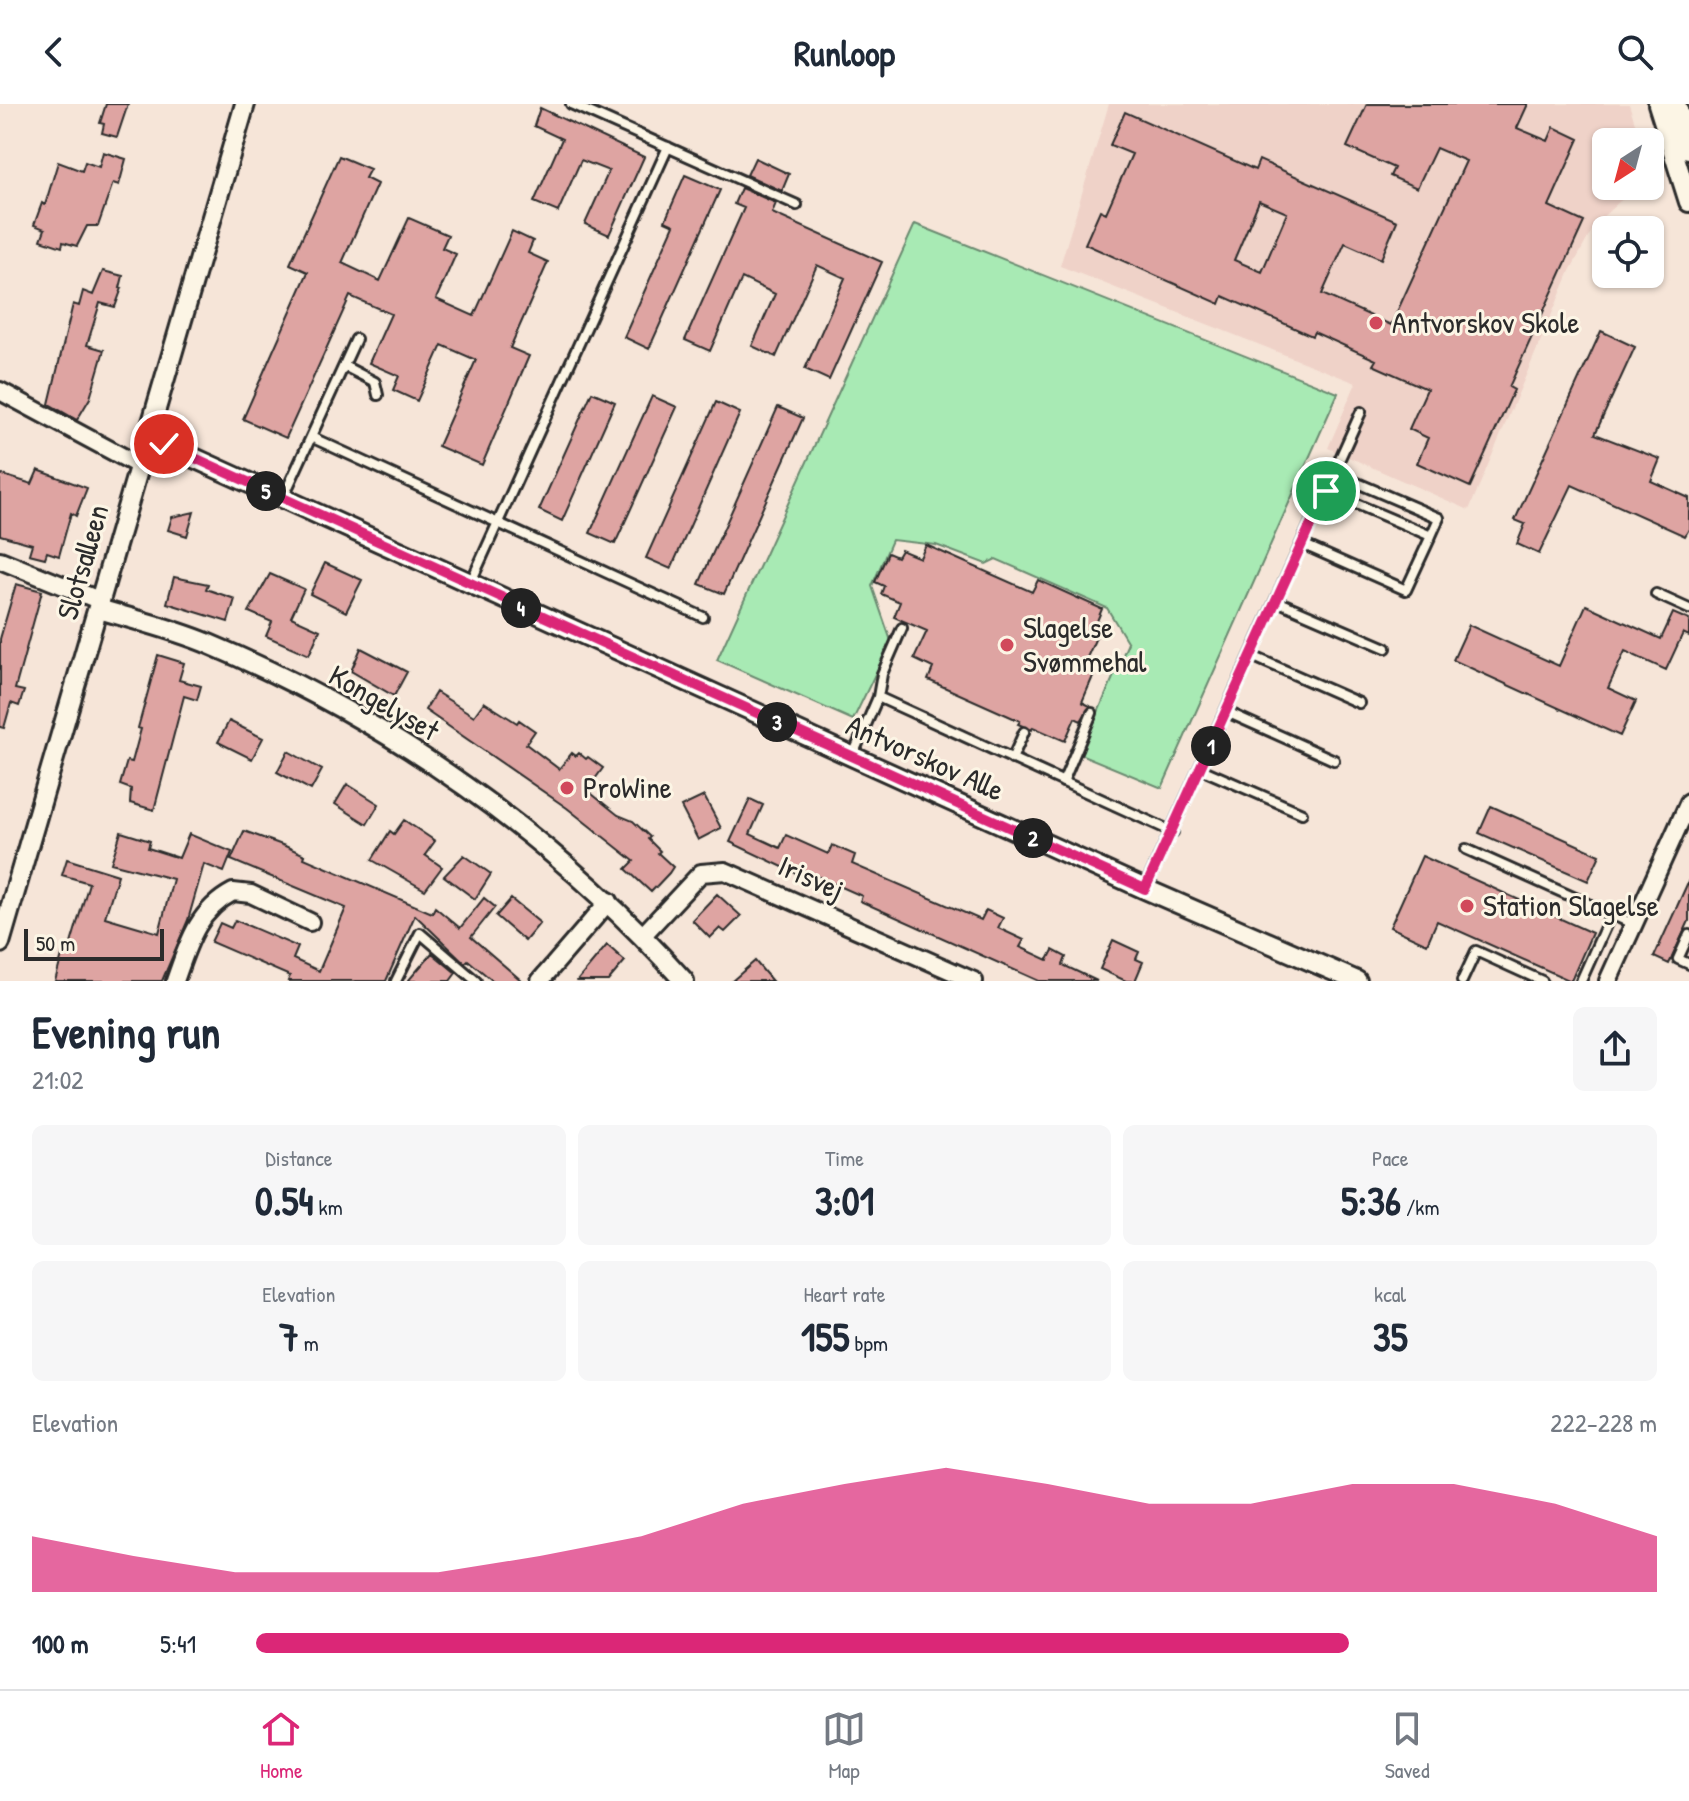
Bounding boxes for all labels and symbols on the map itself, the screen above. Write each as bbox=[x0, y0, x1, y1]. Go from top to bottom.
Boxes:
north arrow bbox=[1592, 128, 1664, 200]
place label: Antvorskov Skole bbox=[1392, 302, 1579, 342]
marker: Antvorskov Skole bbox=[1367, 314, 1385, 332]
pin bbox=[130, 410, 198, 478]
pin bbox=[1292, 457, 1360, 525]
pin: 5 bbox=[246, 471, 286, 511]
street label: Slotsalleen bbox=[47, 500, 118, 624]
pin: 4 bbox=[501, 588, 541, 628]
place label: Slagelse Svømmehal bbox=[1023, 607, 1146, 681]
marker: Slagelse Svømmehal bbox=[998, 636, 1016, 654]
street label: Kongelyset bbox=[322, 655, 448, 750]
pin: 3 bbox=[757, 702, 797, 742]
street label: Antvorskov Alle bbox=[840, 705, 1011, 810]
pin: 1 bbox=[1191, 726, 1231, 766]
place label: ProWine bbox=[583, 767, 672, 807]
marker: ProWine bbox=[558, 779, 576, 797]
pin: 2 bbox=[1013, 818, 1053, 858]
street label: Irisvej bbox=[772, 845, 851, 909]
place label: Station Slagelse bbox=[1483, 885, 1659, 925]
marker: Station Slagelse bbox=[1458, 897, 1476, 915]
scale bar bbox=[24, 925, 164, 961]

